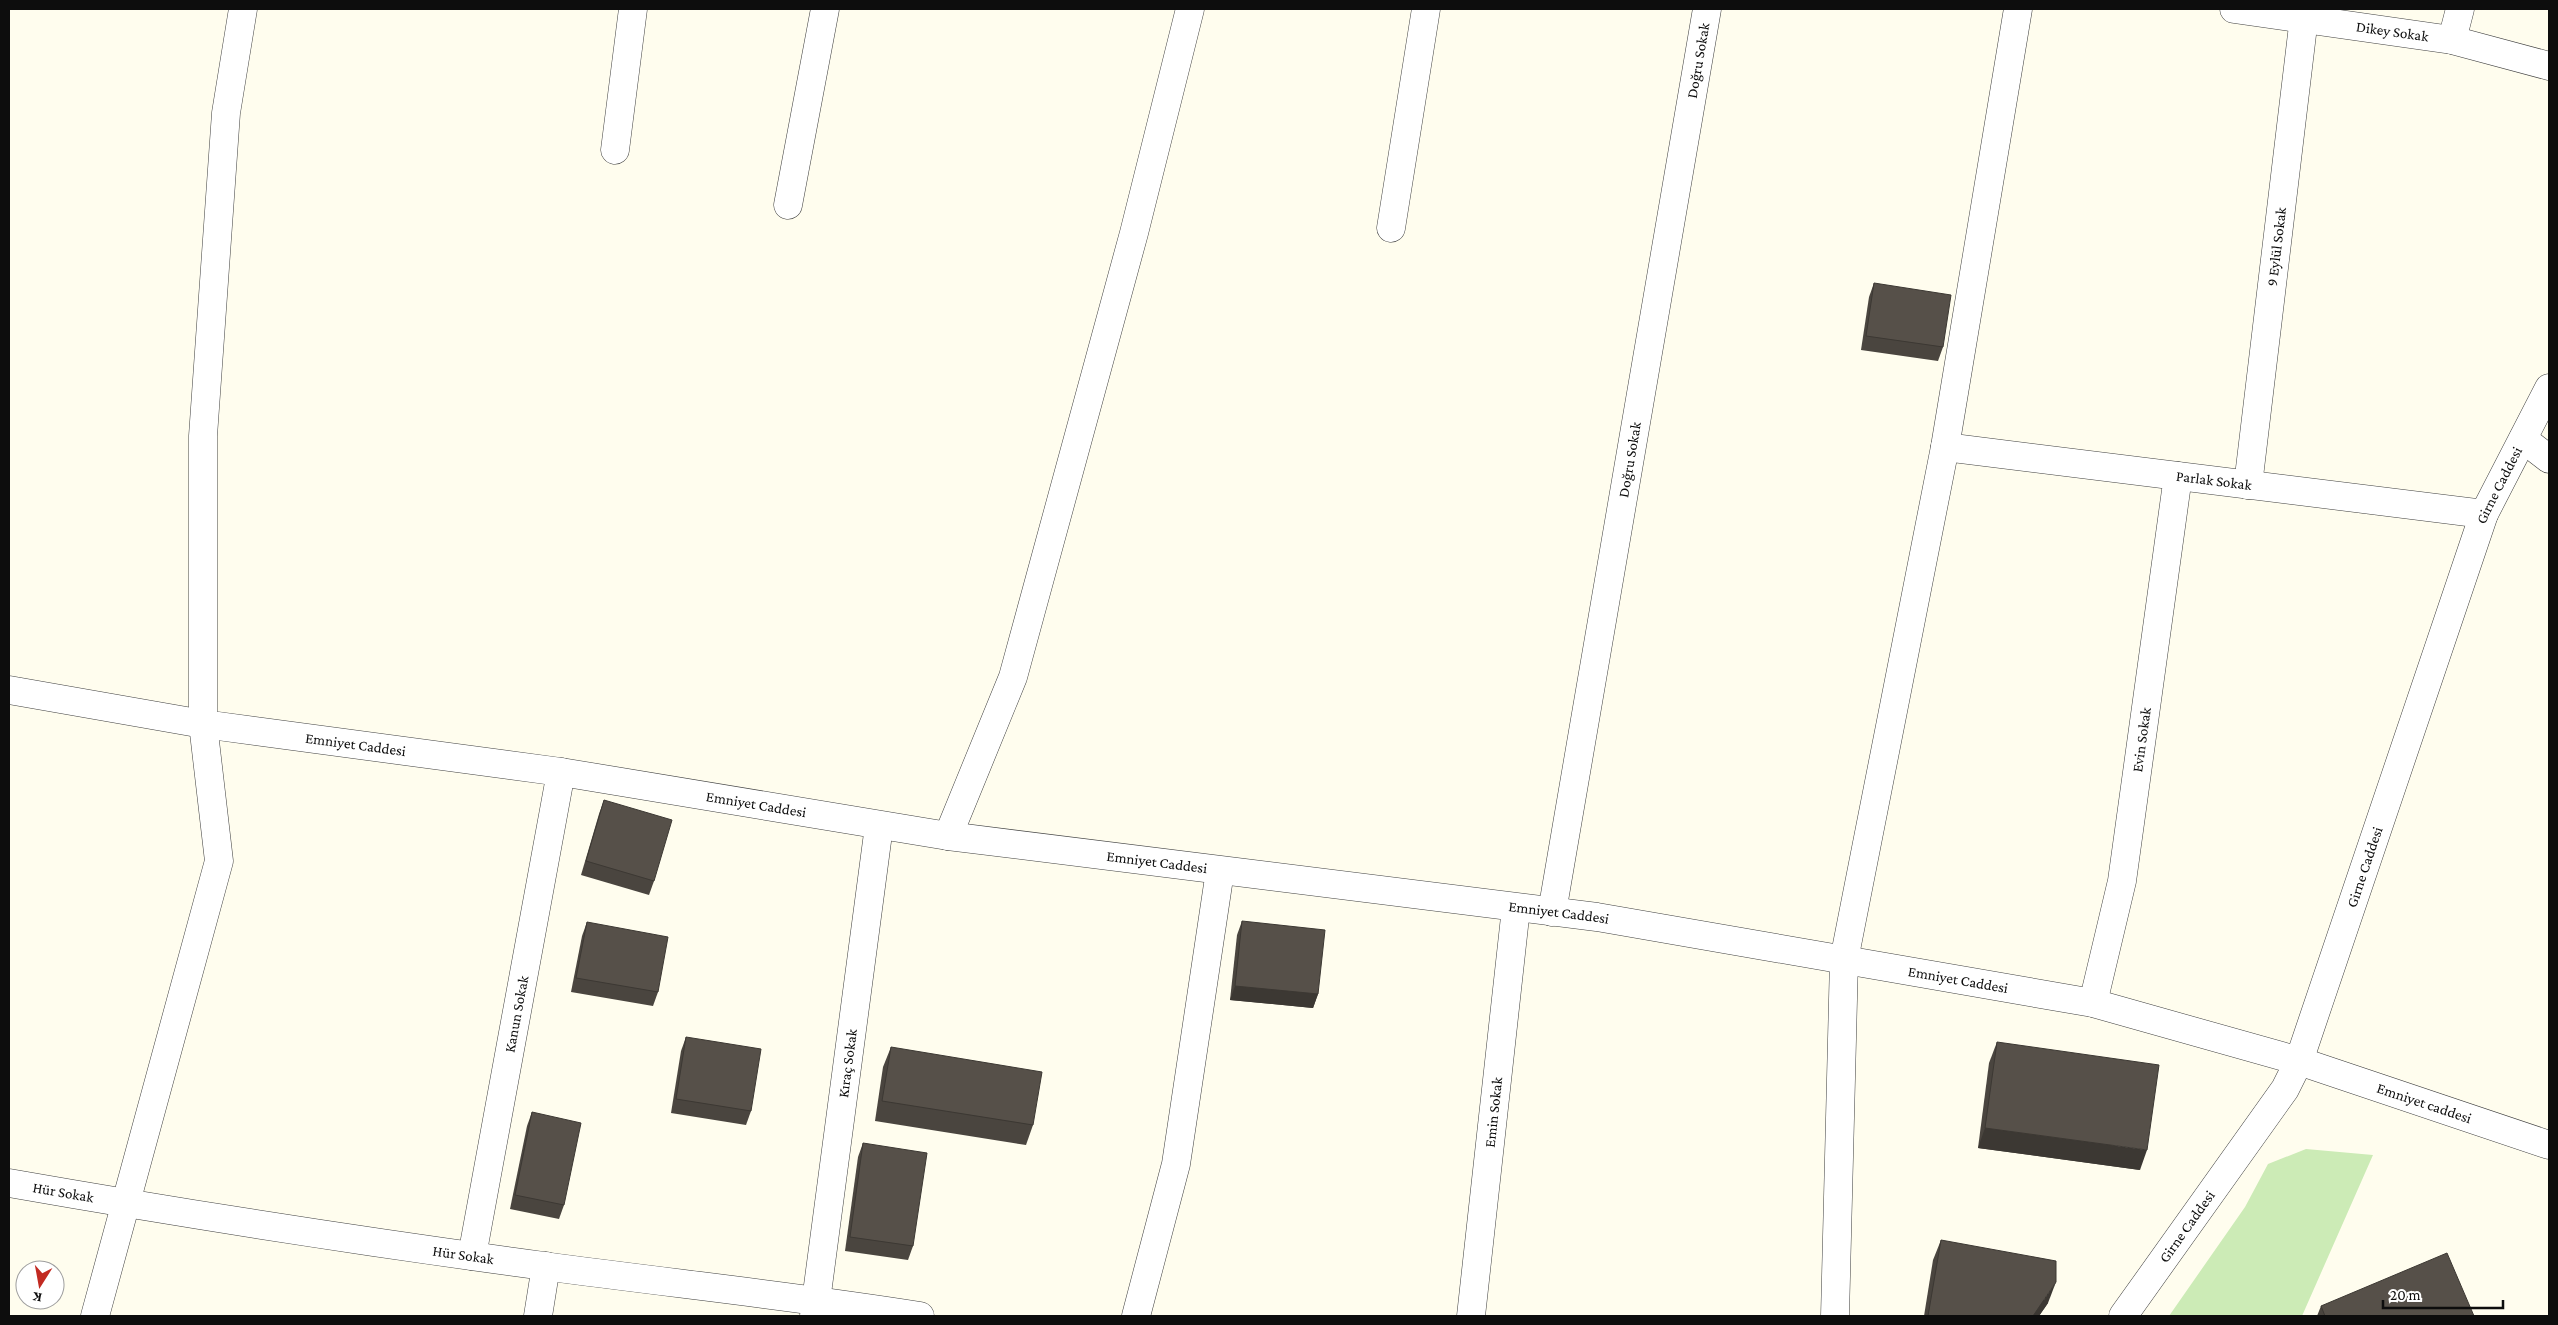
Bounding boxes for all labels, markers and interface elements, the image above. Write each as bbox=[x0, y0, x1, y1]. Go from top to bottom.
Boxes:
street label: Dikey Sokak bbox=[2355, 18, 2430, 45]
street label: Doğru Sokak bbox=[1684, 21, 1713, 100]
street label: 9 Eylül Sokak bbox=[2264, 205, 2289, 287]
street label: Doğru Sokak bbox=[1615, 420, 1644, 499]
street label: Girne Caddesi bbox=[2473, 444, 2525, 526]
street label: Parlak Sokak bbox=[2175, 468, 2253, 493]
street label: Evin Sokak bbox=[2129, 705, 2154, 773]
street label: Emniyet Caddesi bbox=[304, 730, 407, 759]
street label: Emniyet Caddesi bbox=[705, 788, 808, 820]
street label: Girne Caddesi bbox=[2344, 824, 2386, 909]
street label: Emniyet Caddesi bbox=[1106, 848, 1208, 876]
street label: Emniyet Caddesi bbox=[1508, 898, 1610, 927]
street label: Emniyet Caddesi bbox=[1907, 963, 2010, 996]
street label: Kanun Sokak bbox=[502, 973, 532, 1054]
street label: Kıraç Sokak bbox=[835, 1027, 860, 1099]
street label: Emin Sokak bbox=[1482, 1075, 1505, 1148]
street label: Emniyet caddesi bbox=[2375, 1080, 2474, 1126]
street label: Hür Sokak bbox=[31, 1179, 96, 1206]
street label: Girne Caddesi bbox=[2156, 1187, 2218, 1265]
street label: Hür Sokak bbox=[432, 1243, 496, 1267]
north arrow bbox=[15, 1260, 65, 1310]
scale bar bbox=[2383, 1278, 2503, 1310]
text: 20 m bbox=[2390, 1287, 2421, 1303]
text: K bbox=[31, 1289, 43, 1306]

